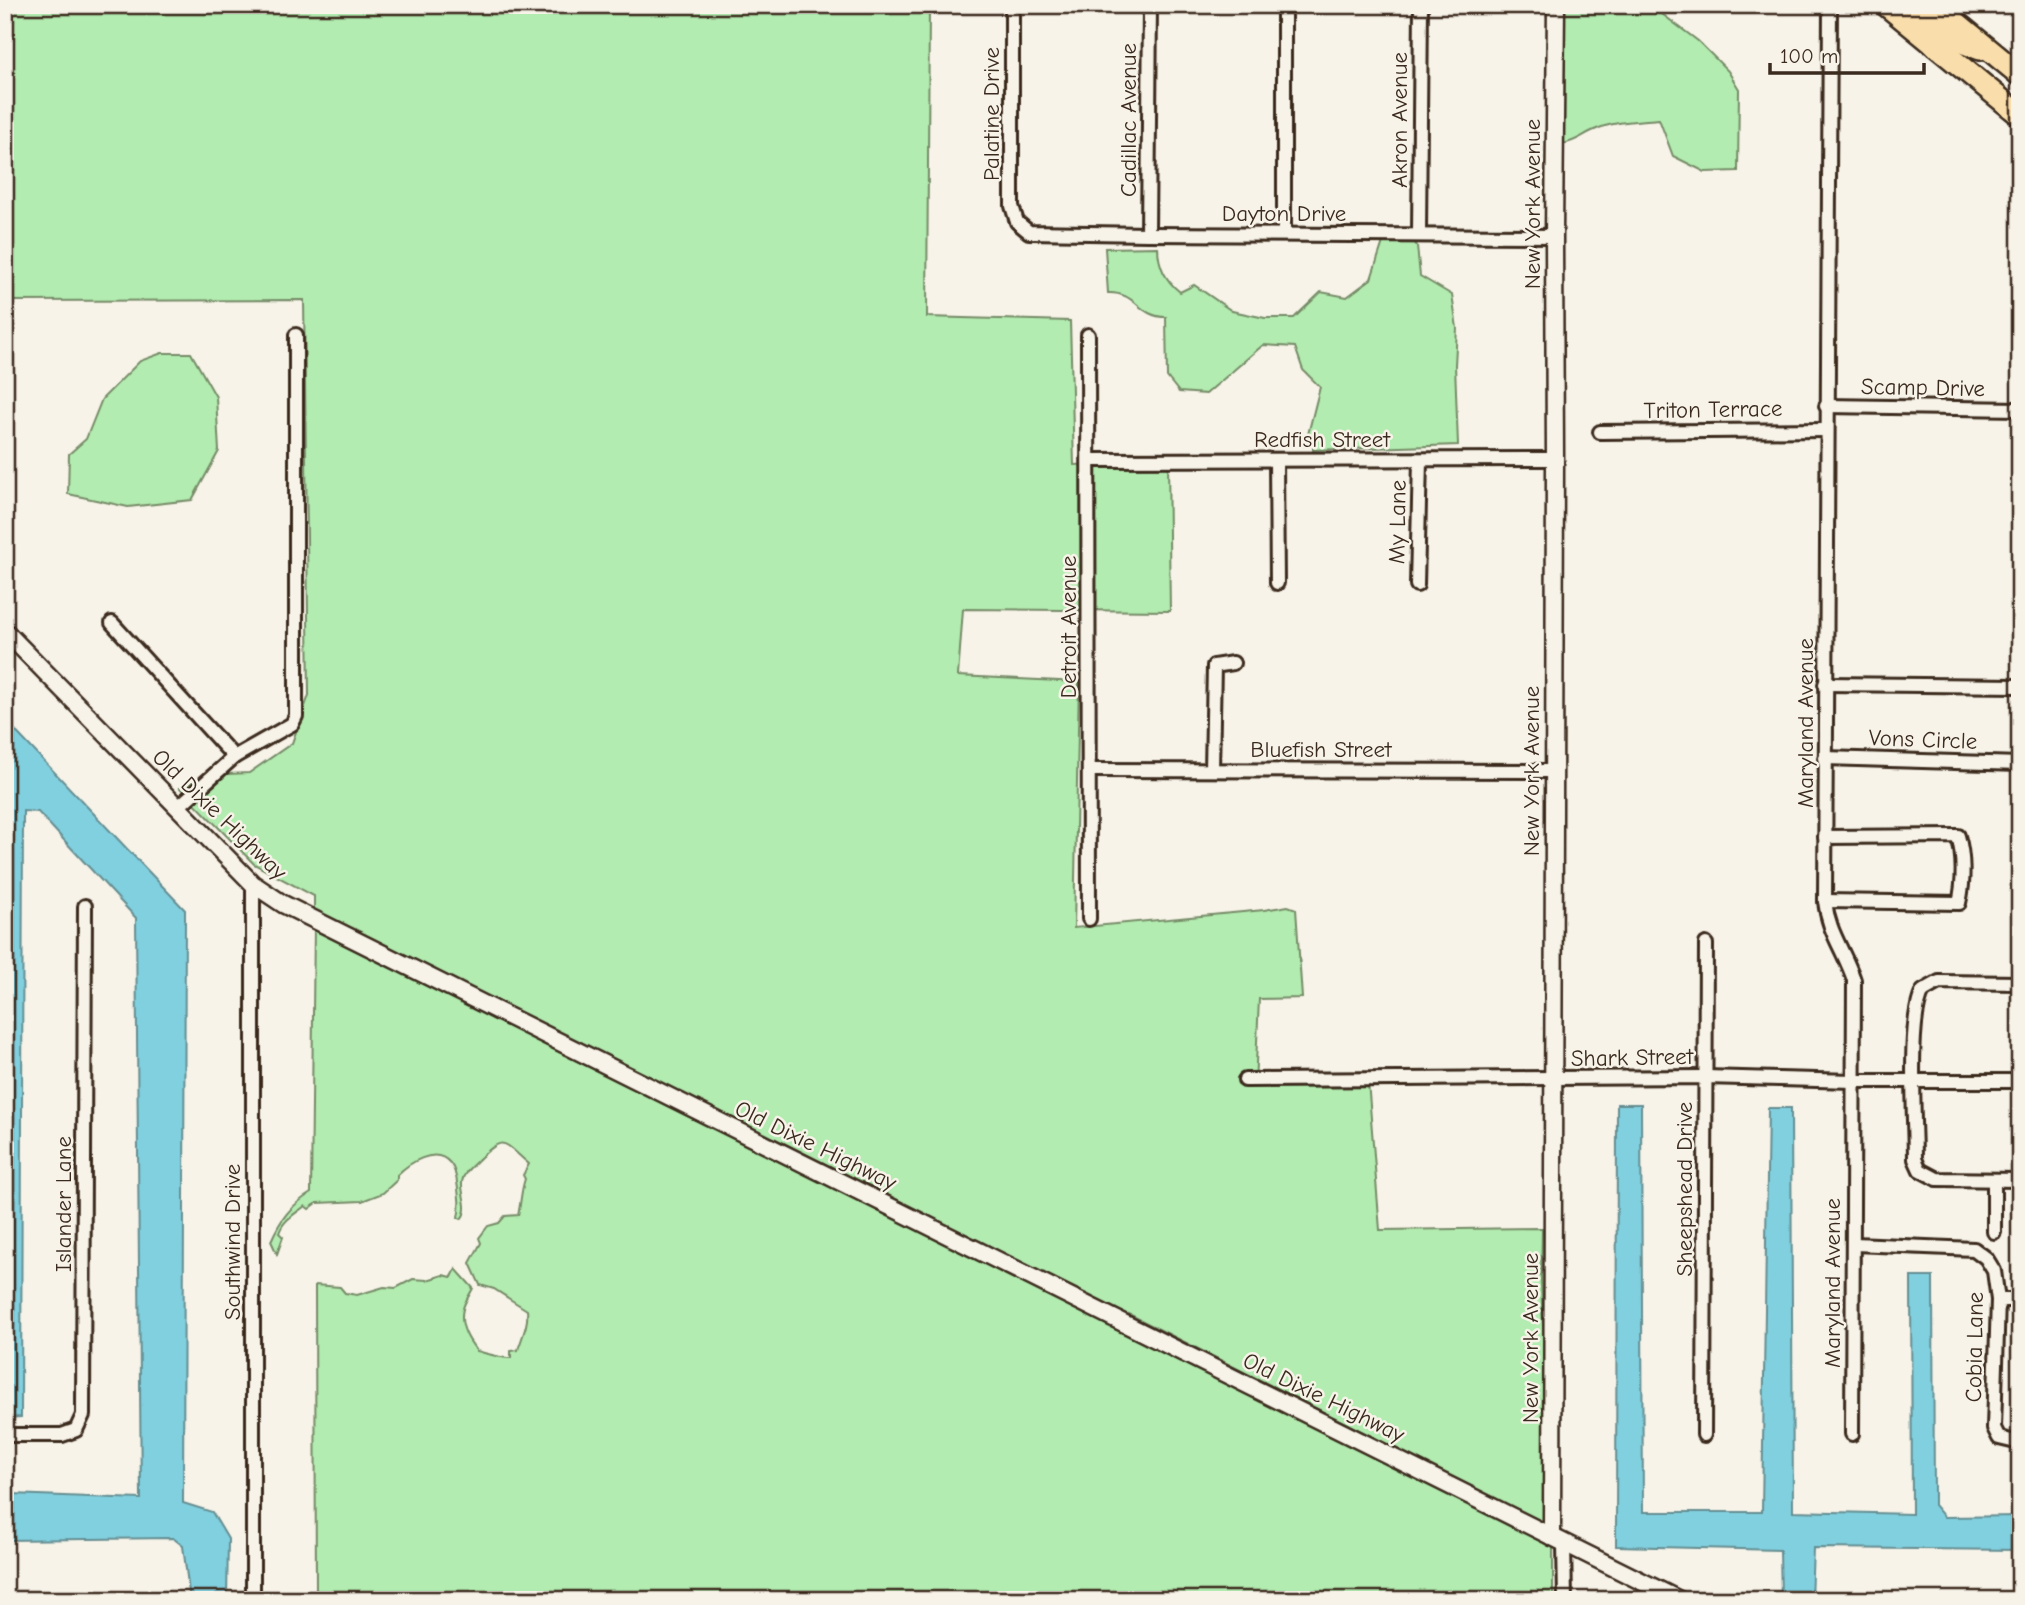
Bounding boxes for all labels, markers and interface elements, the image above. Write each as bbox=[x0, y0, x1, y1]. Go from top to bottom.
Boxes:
scale bar bbox=[1770, 32, 1924, 76]
street label: Cadillac Avenue bbox=[1115, 43, 1142, 197]
text: 100 m bbox=[1780, 44, 1838, 68]
street label: Palatine Drive bbox=[978, 47, 1005, 181]
street label: Akron Avenue bbox=[1386, 52, 1413, 188]
street label: New York Avenue bbox=[1519, 119, 1546, 289]
street label: Dayton Drive bbox=[1222, 200, 1346, 227]
street label: Scamp Drive bbox=[1861, 373, 1985, 402]
street label: Triton Terrace bbox=[1643, 395, 1783, 424]
street label: Redfish Street bbox=[1254, 426, 1391, 453]
street label: My Lane bbox=[1383, 480, 1412, 564]
street label: Detroit Avenue bbox=[1055, 556, 1082, 699]
street label: Maryland Avenue bbox=[1792, 638, 1819, 808]
street label: New York Avenue bbox=[1518, 686, 1545, 856]
street label: Vons Circle bbox=[1868, 724, 1978, 755]
street label: Bluefish Street bbox=[1250, 736, 1393, 763]
street label: Old Dixie Highway bbox=[147, 743, 293, 886]
street label: Shark Street bbox=[1571, 1043, 1695, 1072]
street label: Old Dixie Highway bbox=[731, 1095, 902, 1197]
street label: Sheepshead Drive bbox=[1671, 1102, 1698, 1276]
street label: Islander Lane bbox=[50, 1136, 77, 1272]
street label: Southwind Drive bbox=[219, 1164, 246, 1320]
street label: Maryland Avenue bbox=[1819, 1198, 1846, 1368]
street label: New York Avenue bbox=[1517, 1253, 1544, 1423]
street label: Cobia Lane bbox=[1960, 1291, 1989, 1403]
street label: Old Dixie Highway bbox=[1239, 1347, 1410, 1449]

